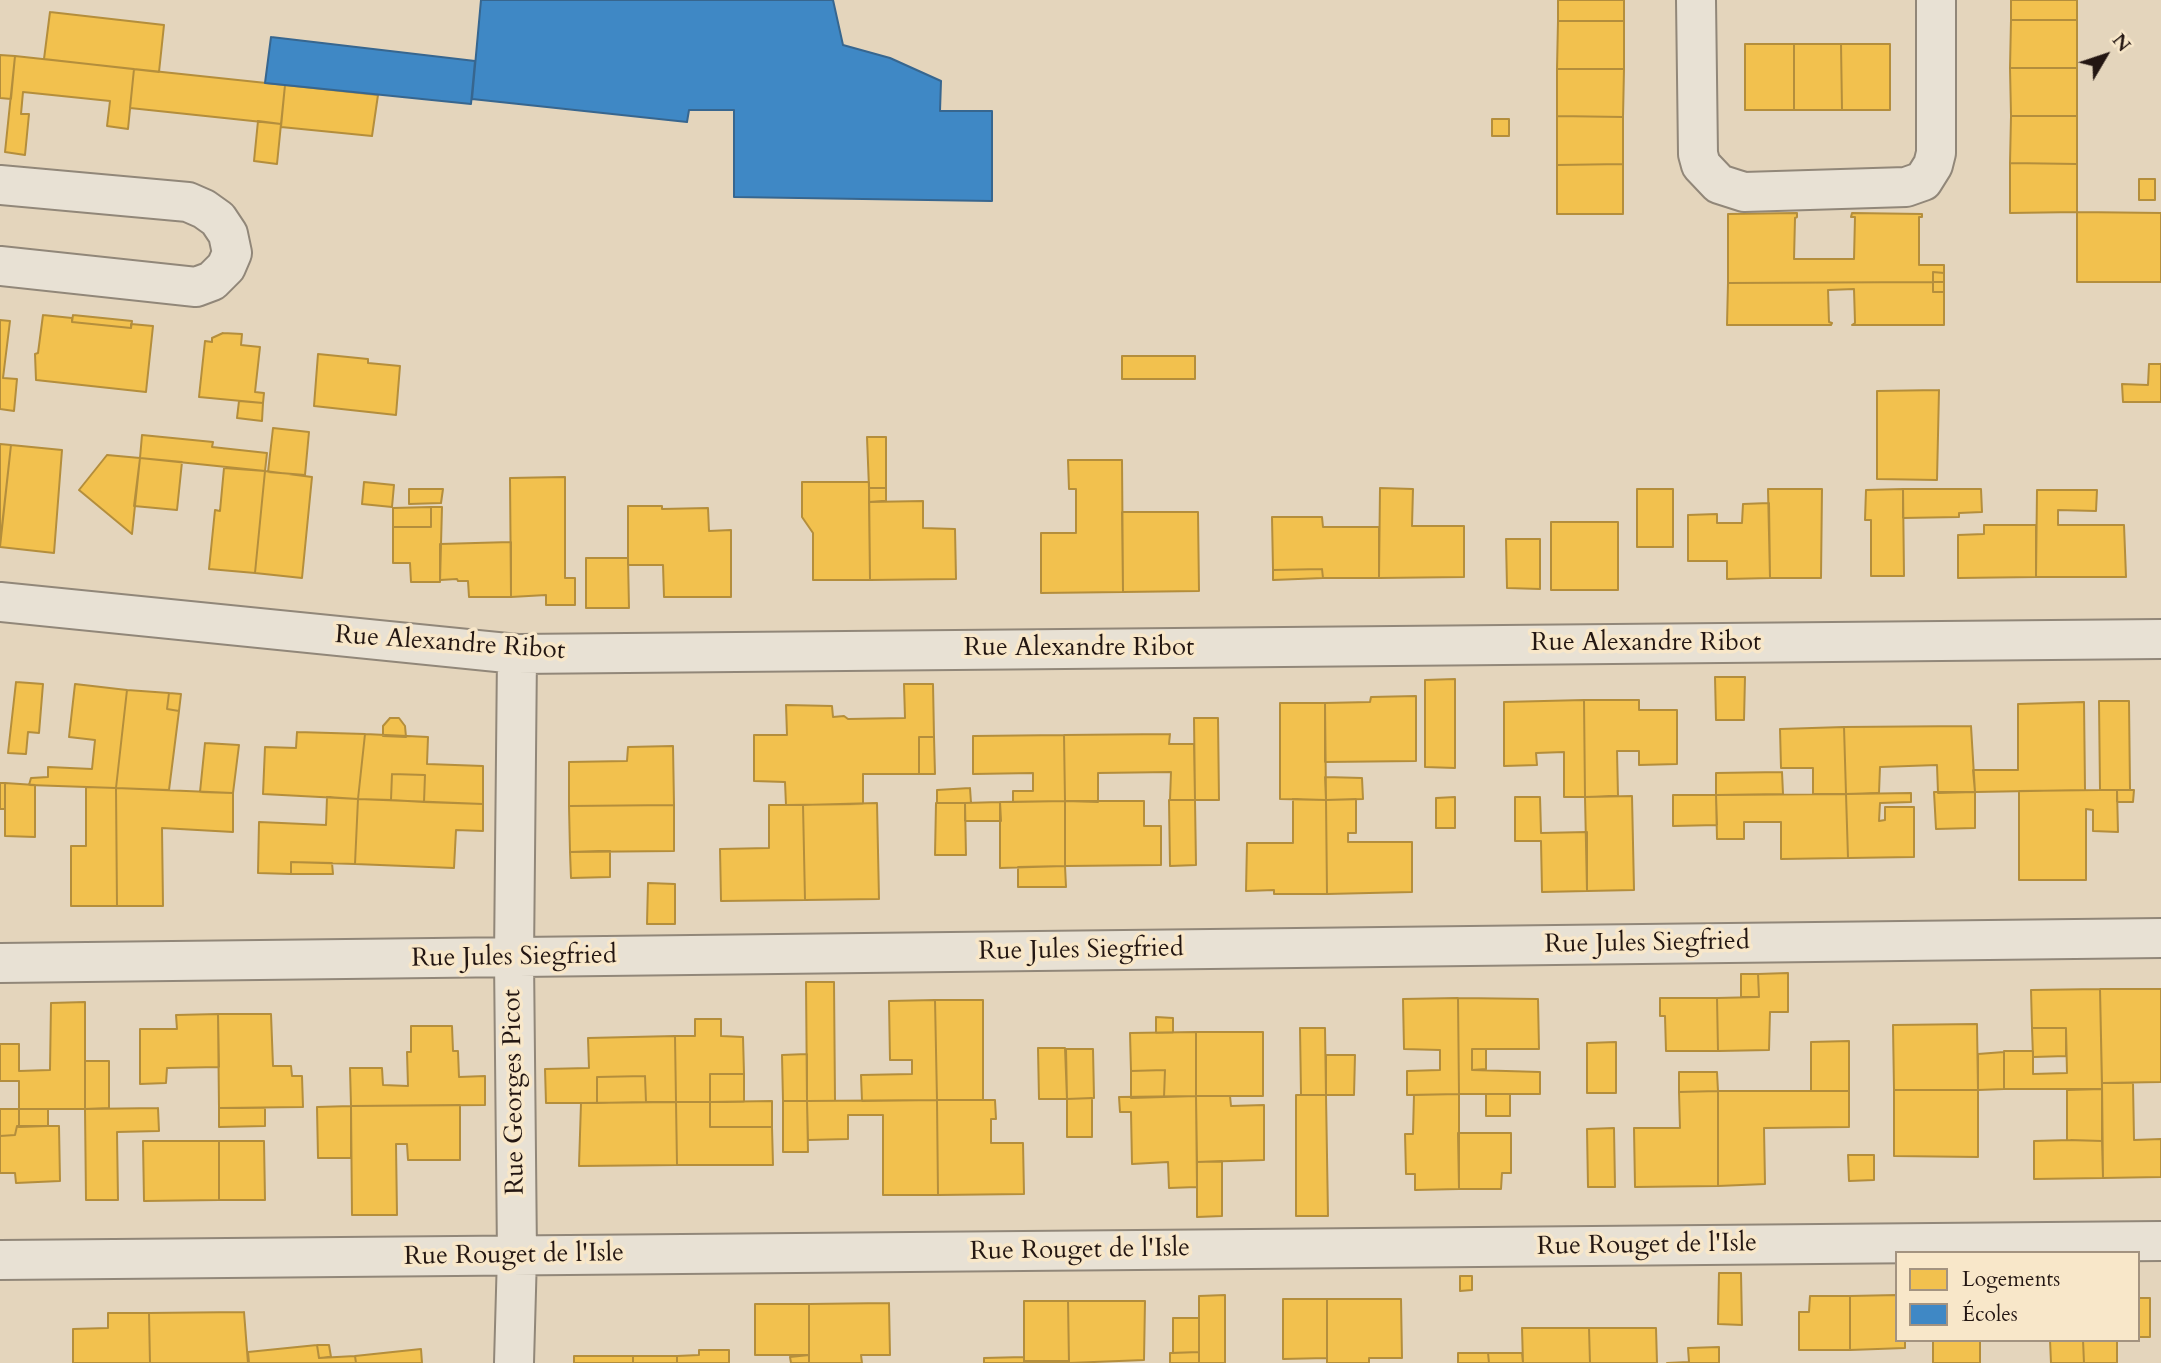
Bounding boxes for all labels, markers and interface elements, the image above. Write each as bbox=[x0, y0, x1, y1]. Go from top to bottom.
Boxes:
north arrow bbox=[2070, 21, 2140, 91]
text: N bbox=[2106, 28, 2137, 57]
street label: Rue Alexandre Ribot bbox=[334, 620, 566, 668]
street label: Rue Alexandre Ribot bbox=[1531, 628, 1761, 660]
street label: Rue Alexandre Ribot bbox=[964, 633, 1194, 665]
street label: Rue Jules Siegfried bbox=[1544, 927, 1750, 961]
street label: Rue Jules Siegfried bbox=[978, 934, 1184, 968]
street label: Rue Jules Siegfried bbox=[411, 941, 617, 975]
street label: Rue Georges Picot bbox=[498, 989, 532, 1195]
street label: Rue Rouget de l'Isle bbox=[1537, 1228, 1757, 1264]
street label: Rue Rouget de l'Isle bbox=[970, 1233, 1190, 1269]
street label: Rue Rouget de l'Isle bbox=[404, 1238, 624, 1274]
legend bbox=[1895, 1251, 2140, 1342]
text: Logements bbox=[1962, 1265, 2060, 1294]
text: Écoles bbox=[1962, 1300, 2018, 1329]

